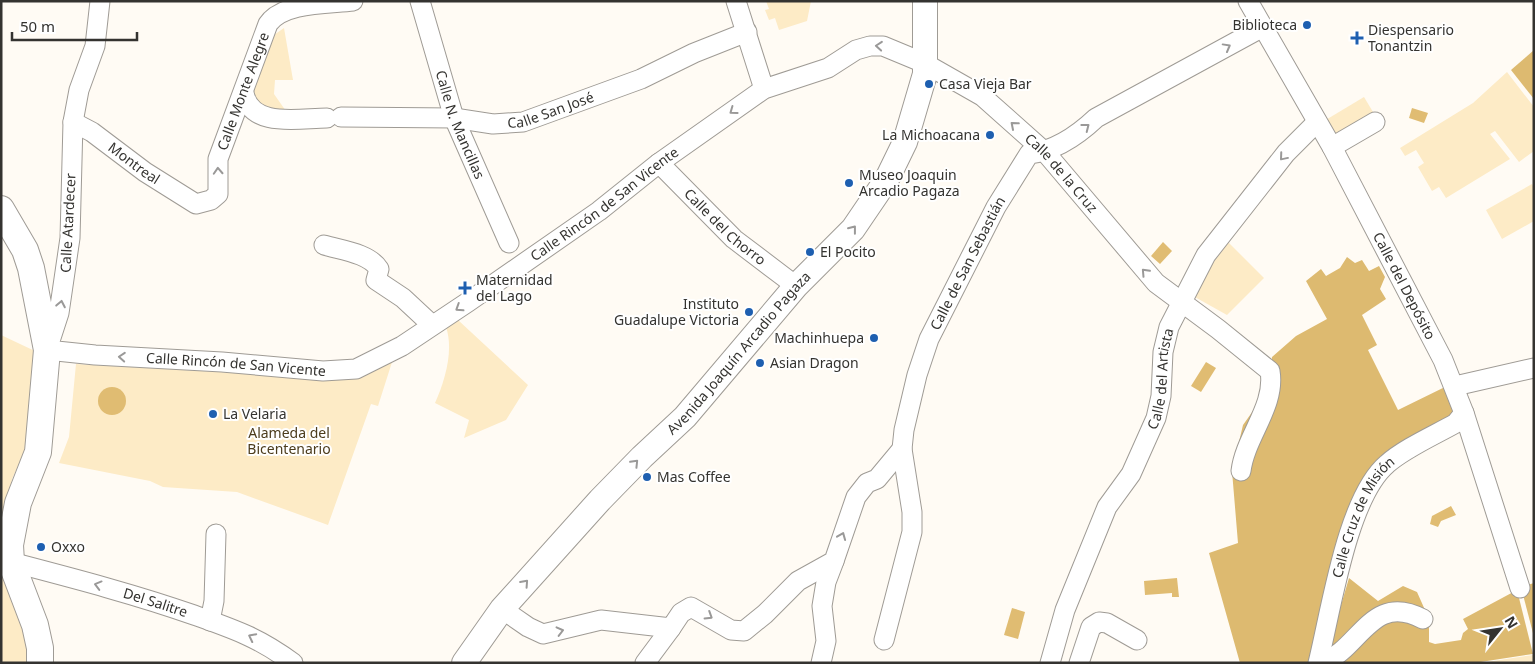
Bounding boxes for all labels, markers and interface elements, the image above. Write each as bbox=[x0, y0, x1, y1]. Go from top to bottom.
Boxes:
scale bar bbox=[12, 10, 138, 42]
place label: Biblioteca bbox=[1232, 15, 1297, 34]
text: 50 m bbox=[20, 16, 55, 36]
marker: Biblioteca bbox=[1301, 19, 1313, 31]
place label: Diespensario Tonantzin bbox=[1368, 20, 1454, 55]
street label: Calle Monte Alegre bbox=[212, 29, 273, 153]
marker: Diespensario Tonantzin bbox=[1350, 31, 1364, 45]
one-way arrow bbox=[875, 41, 883, 52]
one-way arrow bbox=[1222, 43, 1231, 53]
street label: Calle N. Mancillas bbox=[432, 68, 490, 182]
place label: Casa Vieja Bar bbox=[939, 74, 1032, 93]
marker: Casa Vieja Bar bbox=[923, 78, 935, 90]
street label: Calle San José bbox=[507, 87, 596, 132]
one-way arrow bbox=[729, 105, 739, 114]
one-way arrow bbox=[1010, 122, 1019, 131]
one-way arrow bbox=[1080, 124, 1089, 132]
place label: La Michoacana bbox=[882, 125, 980, 144]
marker: La Michoacana bbox=[984, 129, 996, 141]
street label: Calle de la Cruz bbox=[1021, 129, 1103, 217]
street label: Montreal bbox=[105, 138, 164, 188]
street label: Calle Rincón de San Vicente bbox=[526, 142, 682, 265]
one-way arrow bbox=[1280, 151, 1288, 160]
place label: Museo Joaquin Arcadio Pagaza bbox=[859, 165, 960, 200]
one-way arrow bbox=[213, 166, 224, 174]
street label: Calle Atardecer bbox=[55, 172, 80, 273]
marker: Museo Joaquin Arcadio Pagaza bbox=[843, 177, 855, 189]
street label: Calle del Chorro bbox=[680, 184, 770, 269]
street label: Calle de San Sebastián bbox=[925, 193, 1009, 333]
one-way arrow bbox=[847, 226, 855, 235]
street label: Calle del Depósito bbox=[1369, 229, 1441, 343]
place label: El Pocito bbox=[820, 242, 876, 261]
marker: El Pocito bbox=[804, 246, 816, 258]
street label: Avenida Joaquín Arcadio Pagaza bbox=[662, 267, 814, 438]
one-way arrow bbox=[1142, 269, 1151, 278]
place label: Maternidad del Lago bbox=[476, 270, 553, 305]
marker: Maternidad del Lago bbox=[458, 281, 472, 295]
place label: Instituto Guadalupe Victoria bbox=[614, 294, 739, 329]
one-way arrow bbox=[55, 299, 65, 308]
one-way arrow bbox=[455, 302, 464, 311]
marker: Instituto Guadalupe Victoria bbox=[743, 306, 755, 318]
street label: Calle del Artista bbox=[1142, 326, 1177, 432]
place label: Machinhuepa bbox=[774, 328, 864, 347]
marker: Machinhuepa bbox=[868, 332, 880, 344]
street label: Calle Rincón de San Vicente bbox=[146, 348, 327, 380]
one-way arrow bbox=[117, 352, 125, 363]
place label: Asian Dragon bbox=[770, 353, 859, 372]
marker: Asian Dragon bbox=[754, 357, 766, 369]
place label: La Velaria bbox=[223, 404, 287, 423]
marker: La Velaria bbox=[207, 408, 219, 420]
park label: Alameda del Bicentenario bbox=[247, 423, 331, 458]
street label: Calle Cruz de Misión bbox=[1327, 452, 1398, 580]
one-way arrow bbox=[630, 460, 639, 469]
place label: Mas Coffee bbox=[657, 467, 731, 486]
marker: Mas Coffee bbox=[641, 471, 653, 483]
one-way arrow bbox=[835, 532, 846, 541]
place label: Oxxo bbox=[51, 537, 85, 556]
marker: Oxxo bbox=[35, 541, 47, 553]
one-way arrow bbox=[519, 579, 528, 588]
one-way arrow bbox=[93, 580, 102, 591]
street label: Del Salitre bbox=[121, 583, 190, 621]
north arrow bbox=[1475, 604, 1525, 654]
one-way arrow bbox=[704, 610, 713, 620]
text: N bbox=[1501, 613, 1523, 632]
one-way arrow bbox=[556, 626, 565, 637]
one-way arrow bbox=[248, 633, 257, 643]

